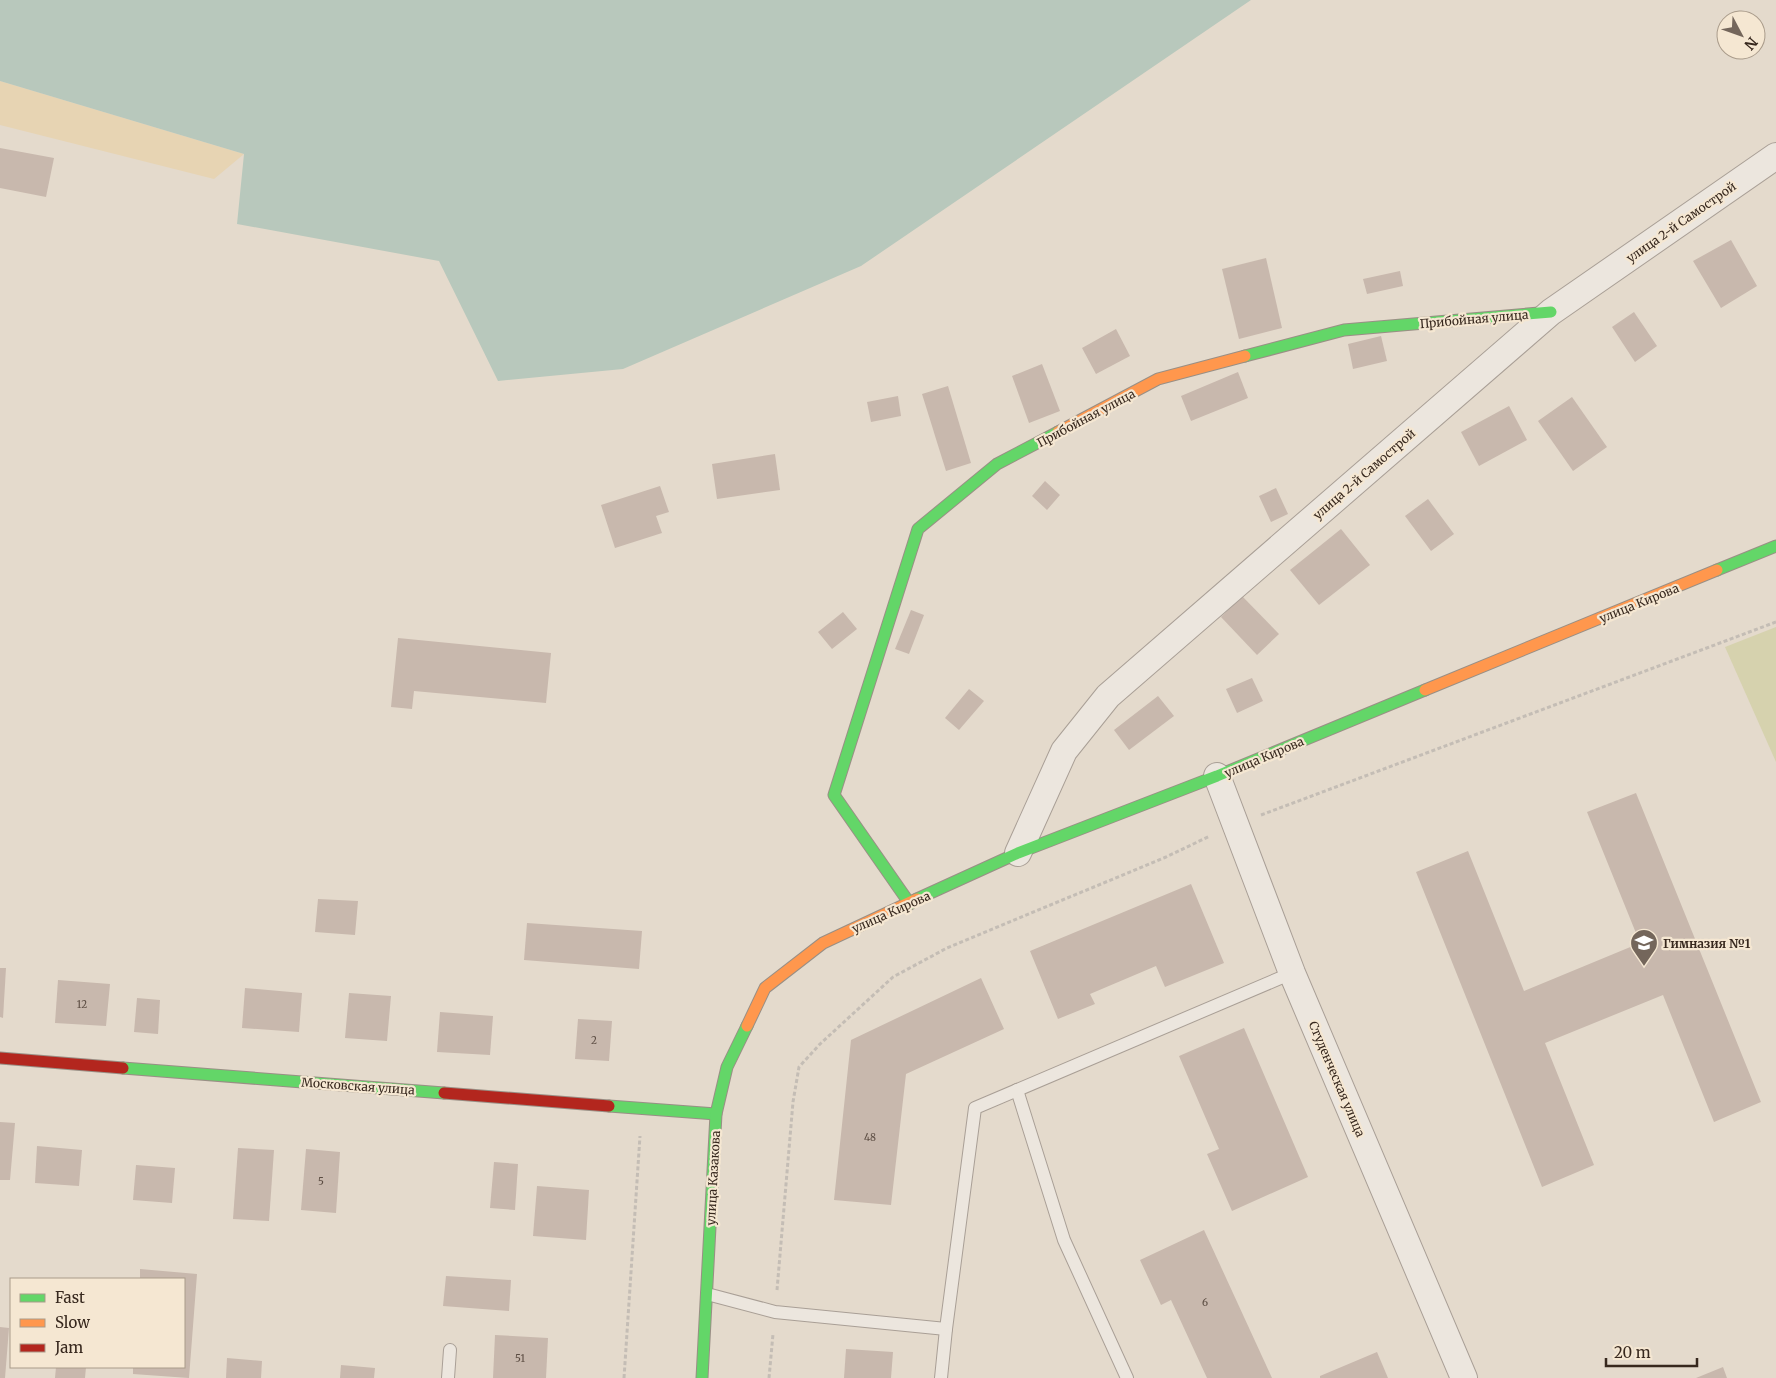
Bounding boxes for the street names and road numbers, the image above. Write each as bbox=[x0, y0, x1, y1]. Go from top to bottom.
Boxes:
street label: улица 2-й Самострой bbox=[1623, 178, 1739, 266]
street label: Прибойная улица bbox=[1419, 307, 1529, 331]
street label: Прибойная улица bbox=[1034, 386, 1138, 450]
street label: улица 2-й Самострой bbox=[1310, 426, 1418, 522]
street label: улица Кирова bbox=[1597, 580, 1682, 626]
street label: улица Кирова bbox=[1222, 733, 1306, 780]
street label: улица Кирова bbox=[849, 888, 933, 936]
street label: Студенческая улица bbox=[1306, 1019, 1368, 1140]
street label: Московская улица bbox=[301, 1075, 416, 1097]
street label: улица Казакова bbox=[703, 1130, 723, 1226]

